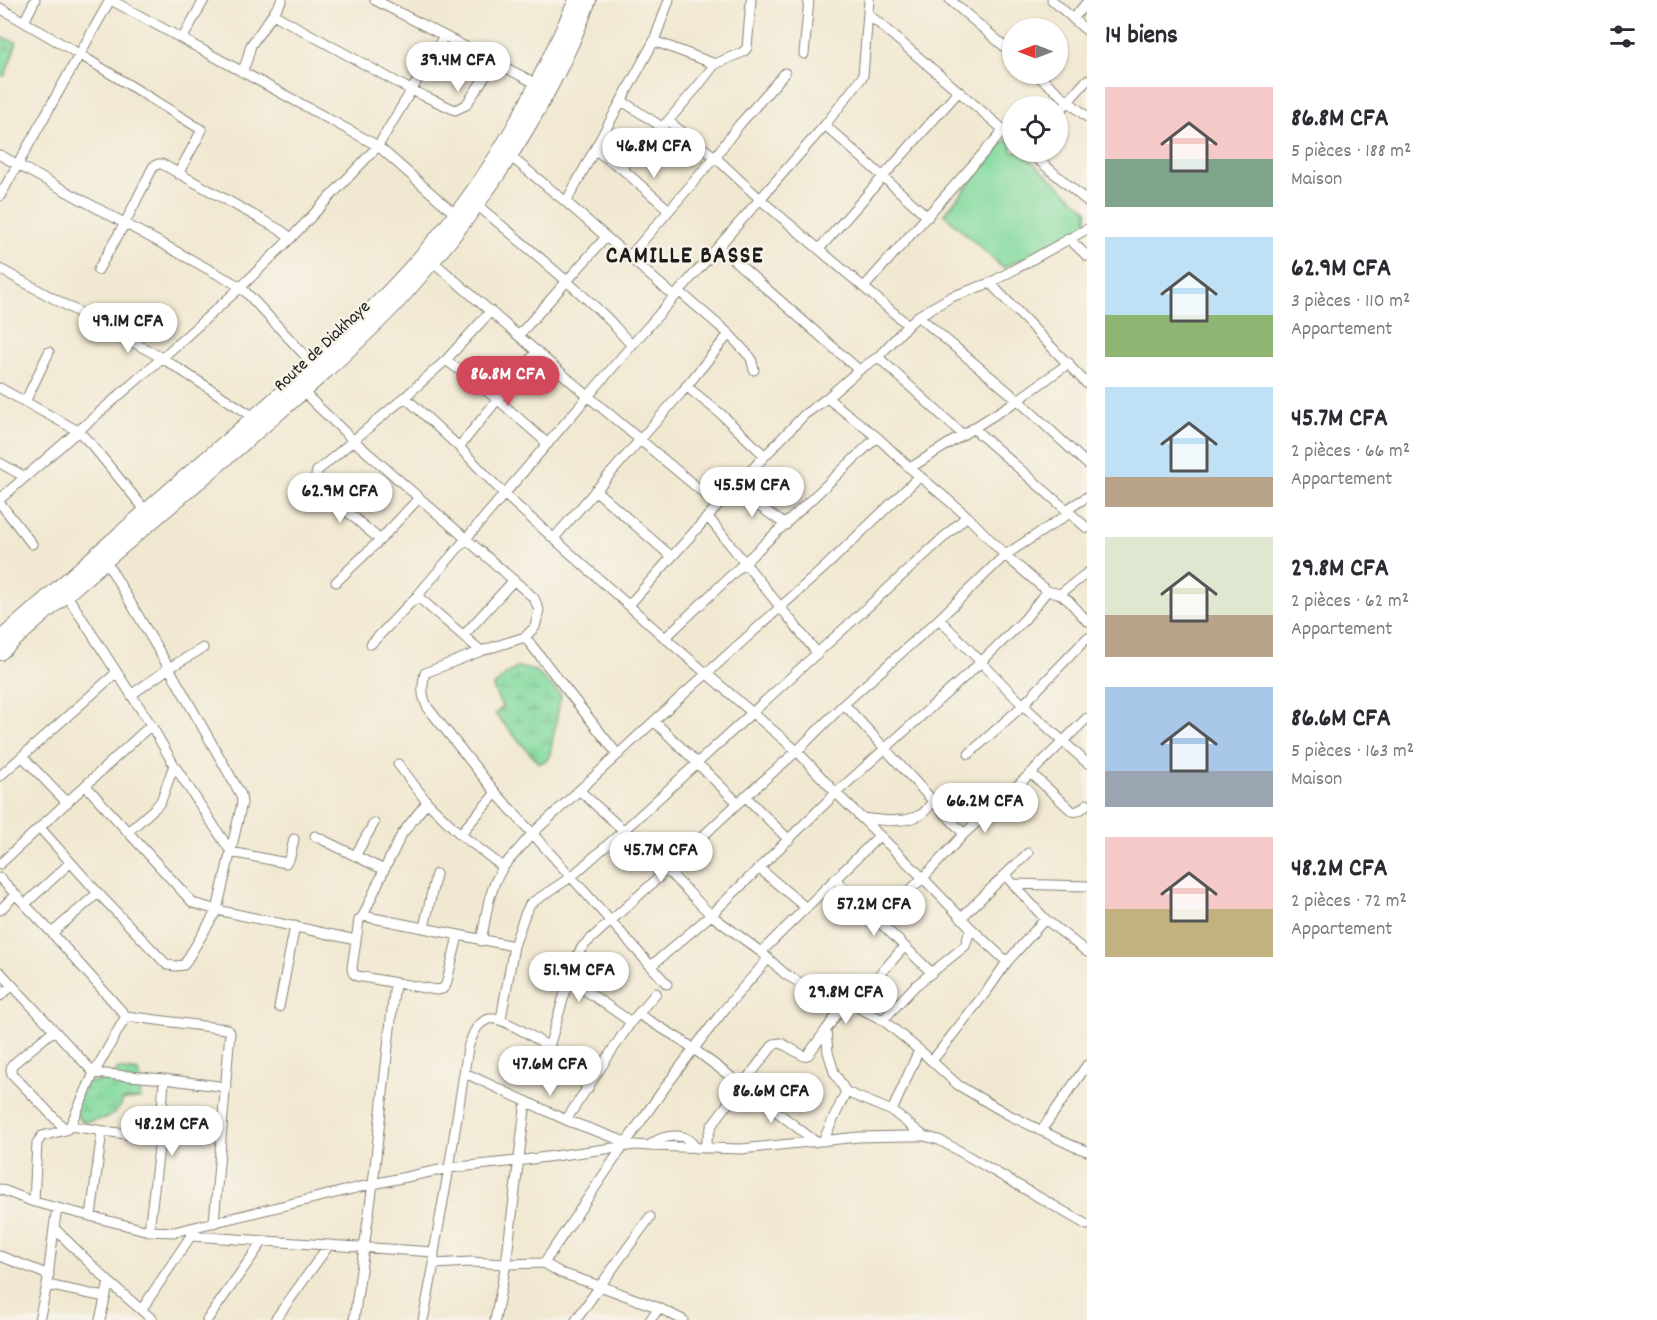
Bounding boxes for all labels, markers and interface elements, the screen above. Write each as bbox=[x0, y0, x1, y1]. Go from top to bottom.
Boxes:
north arrow bbox=[1002, 18, 1068, 84]
map controls bbox=[1002, 18, 1068, 162]
text: 14 biens bbox=[1105, 18, 1178, 55]
icon: filters bbox=[1606, 20, 1639, 53]
pin: 39.4M CFA bbox=[389, 42, 527, 93]
text: 39.4M CFA bbox=[420, 47, 496, 75]
button: locate bbox=[1002, 96, 1068, 162]
text: 86.8M CFA bbox=[1291, 101, 1389, 138]
icon: home bbox=[1153, 111, 1225, 183]
pin: 46.8M CFA bbox=[585, 128, 723, 179]
text: 46.8M CFA bbox=[616, 133, 692, 161]
text: 5 pièces · 188 m² bbox=[1291, 138, 1411, 166]
text: Maison bbox=[1291, 166, 1342, 194]
district label: CAMILLE BASSE bbox=[606, 240, 764, 274]
text: 62.9M CFA bbox=[1291, 251, 1391, 288]
icon: home bbox=[1153, 261, 1225, 333]
text: 3 pièces · 110 m² bbox=[1291, 288, 1410, 316]
street label: Route de Diakhaye bbox=[269, 296, 377, 398]
pin: 49.1M CFA bbox=[59, 303, 197, 354]
text: 49.1M CFA bbox=[92, 308, 164, 336]
text: Appartement bbox=[1291, 316, 1393, 344]
pin: 86.8M CFA bbox=[439, 356, 577, 407]
text: 86.8M CFA bbox=[470, 361, 546, 389]
text: 45.7M CFA bbox=[1291, 401, 1388, 438]
icon: home bbox=[1153, 411, 1225, 483]
text: 2 pièces · 66 m² bbox=[1291, 438, 1410, 466]
text: Appartement bbox=[1291, 466, 1393, 494]
pin: 45.5M CFA bbox=[683, 467, 821, 518]
text: 45.5M CFA bbox=[714, 472, 790, 500]
pin: 62.9M CFA bbox=[271, 473, 409, 524]
text: 62.9M CFA bbox=[301, 478, 379, 506]
text: 29.8M CFA bbox=[1291, 551, 1389, 588]
icon: home bbox=[1153, 561, 1225, 633]
text: 2 pièces · 62 m² bbox=[1291, 588, 1409, 616]
text: Appartement bbox=[1291, 616, 1393, 644]
text: 86.6M CFA bbox=[1291, 701, 1391, 738]
icon: home bbox=[1153, 711, 1225, 783]
text: 5 pièces · 163 m² bbox=[1291, 738, 1414, 766]
text: Maison bbox=[1291, 766, 1342, 794]
pin: 66.2M CFA bbox=[916, 783, 1054, 834]
text: 66.2M CFA bbox=[946, 788, 1024, 816]
pin: 45.7M CFA bbox=[592, 832, 730, 883]
text: 45.7M CFA bbox=[624, 837, 698, 865]
text: 48.2M CFA bbox=[1291, 851, 1388, 888]
icon: home bbox=[1153, 861, 1225, 933]
pin: 57.2M CFA bbox=[805, 886, 943, 937]
text: 2 pièces · 72 m² bbox=[1291, 888, 1407, 916]
text: 57.2M CFA bbox=[837, 891, 912, 919]
text: Appartement bbox=[1291, 916, 1393, 944]
pin: 51.9M CFA bbox=[510, 952, 648, 1003]
text: 51.9M CFA bbox=[543, 957, 615, 985]
pin: 29.8M CFA bbox=[777, 974, 915, 1025]
text: 29.8M CFA bbox=[808, 979, 884, 1007]
pin: 47.6M CFA bbox=[481, 1046, 619, 1097]
text: 47.6M CFA bbox=[512, 1051, 588, 1079]
pin: 86.6M CFA bbox=[702, 1073, 840, 1124]
text: 86.6M CFA bbox=[733, 1078, 809, 1106]
pin: 48.2M CFA bbox=[103, 1106, 241, 1157]
text: 48.2M CFA bbox=[135, 1111, 209, 1139]

